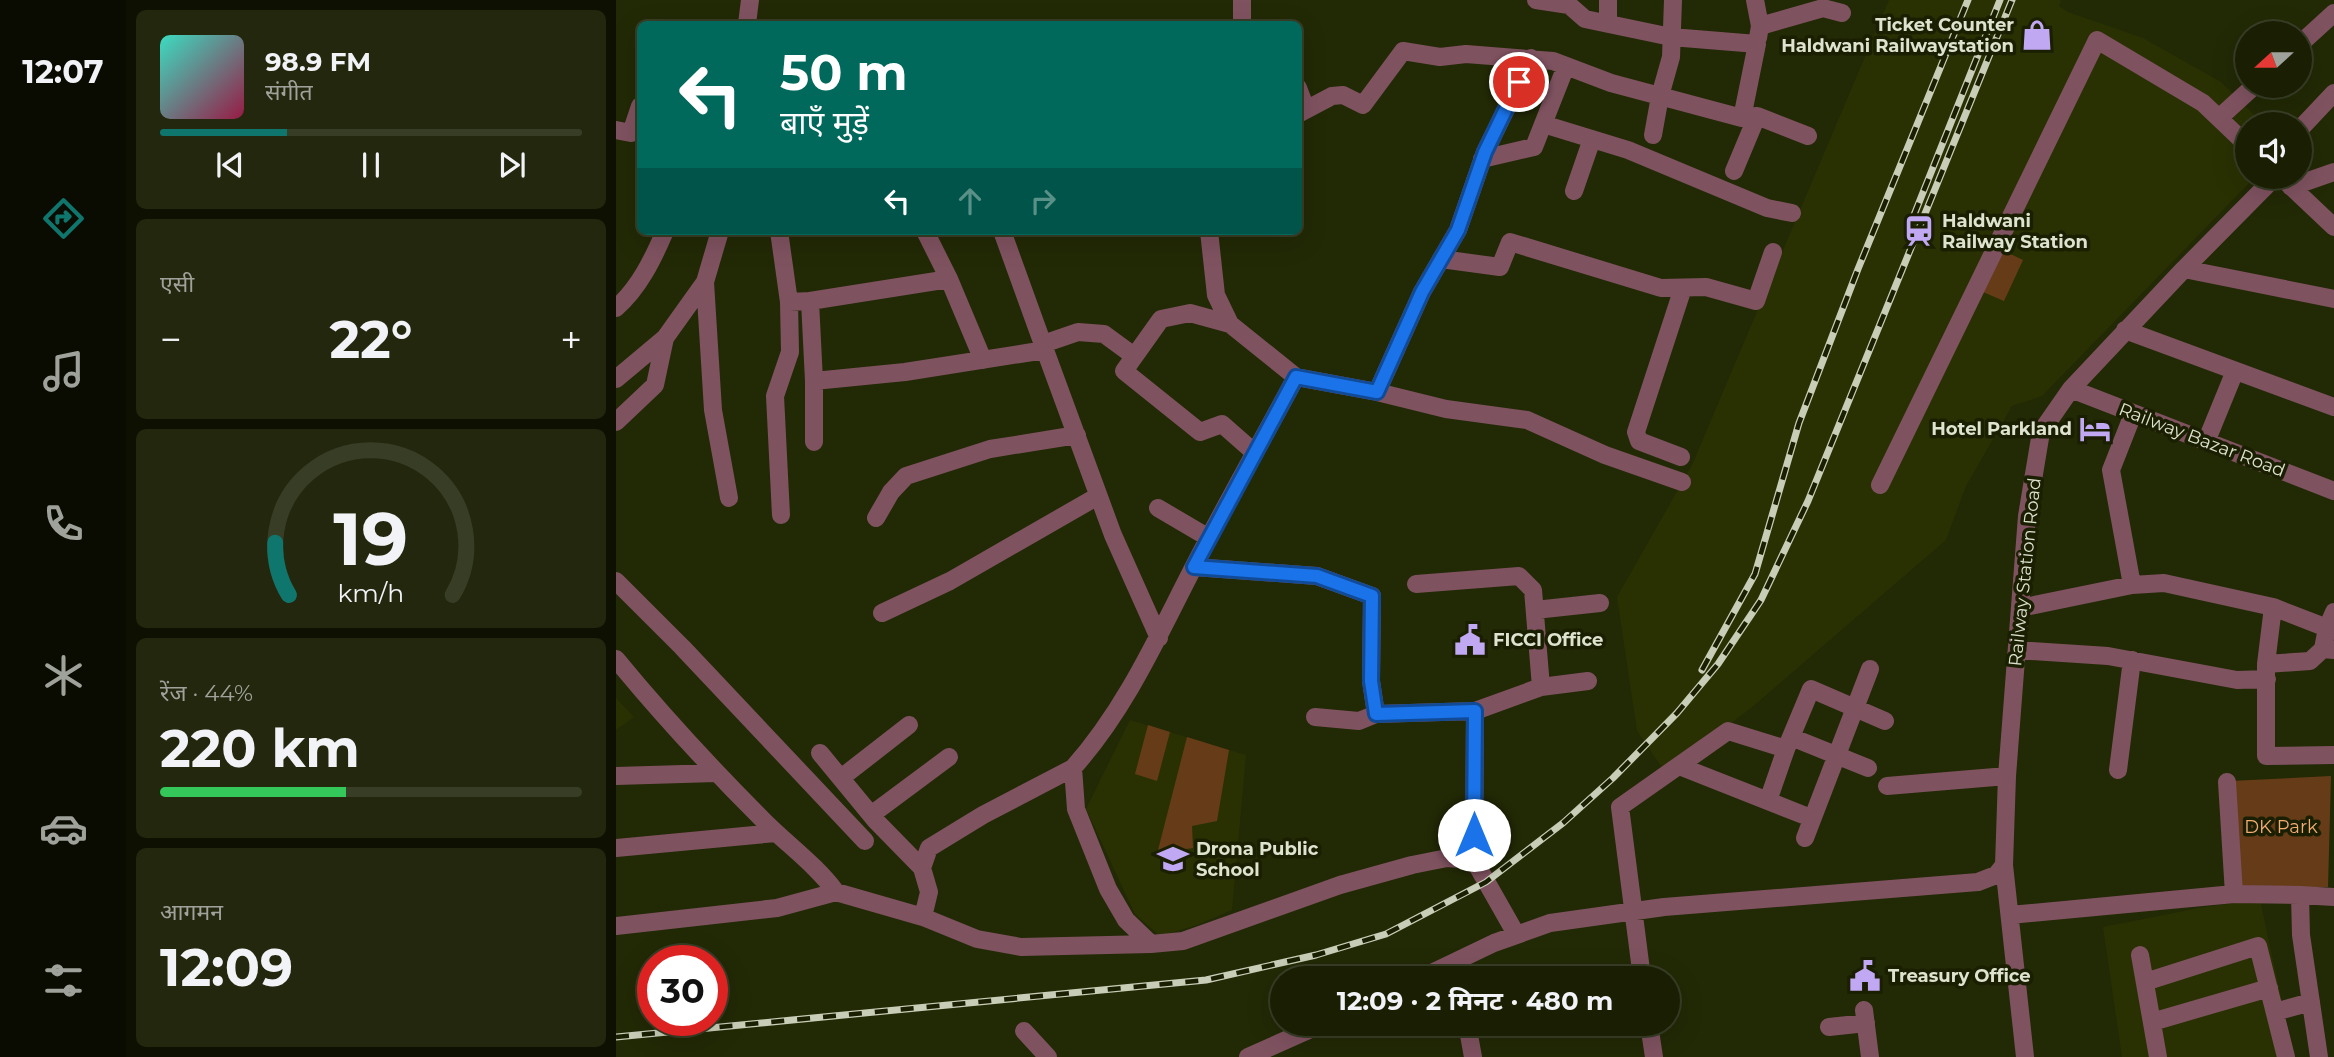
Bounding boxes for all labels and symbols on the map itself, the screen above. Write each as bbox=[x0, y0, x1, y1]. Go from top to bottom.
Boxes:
place label: Ticket Counter Haldwani Railwaystation bbox=[1781, 14, 2014, 57]
shop icon: Ticket Counter Haldwani Railwaystation bbox=[2020, 18, 2054, 52]
north arrow bbox=[2235, 21, 2312, 98]
pin bbox=[1489, 52, 1549, 112]
place label: Haldwani Railway Station bbox=[1942, 210, 2088, 253]
station icon: Haldwani Railway Station bbox=[1902, 214, 1936, 248]
street label: Railway Bazar Road bbox=[2116, 398, 2288, 482]
hotel icon: Hotel Parkland bbox=[2078, 412, 2112, 446]
place label: Hotel Parkland bbox=[1931, 418, 2072, 440]
street label: Railway Station Road bbox=[2004, 477, 2046, 667]
public building icon: FICCI Office bbox=[1453, 623, 1487, 657]
place label: FICCI Office bbox=[1493, 629, 1603, 651]
position arrow bbox=[1437, 798, 1511, 872]
park label: DK Park bbox=[2244, 816, 2318, 838]
place label: Drona Public School bbox=[1196, 838, 1319, 881]
school or university icon: Drona Public School bbox=[1156, 842, 1190, 876]
speed limit sign: 30 bbox=[637, 945, 728, 1036]
public building icon: Treasury Office bbox=[1848, 959, 1882, 993]
place label: Treasury Office bbox=[1888, 965, 2031, 987]

